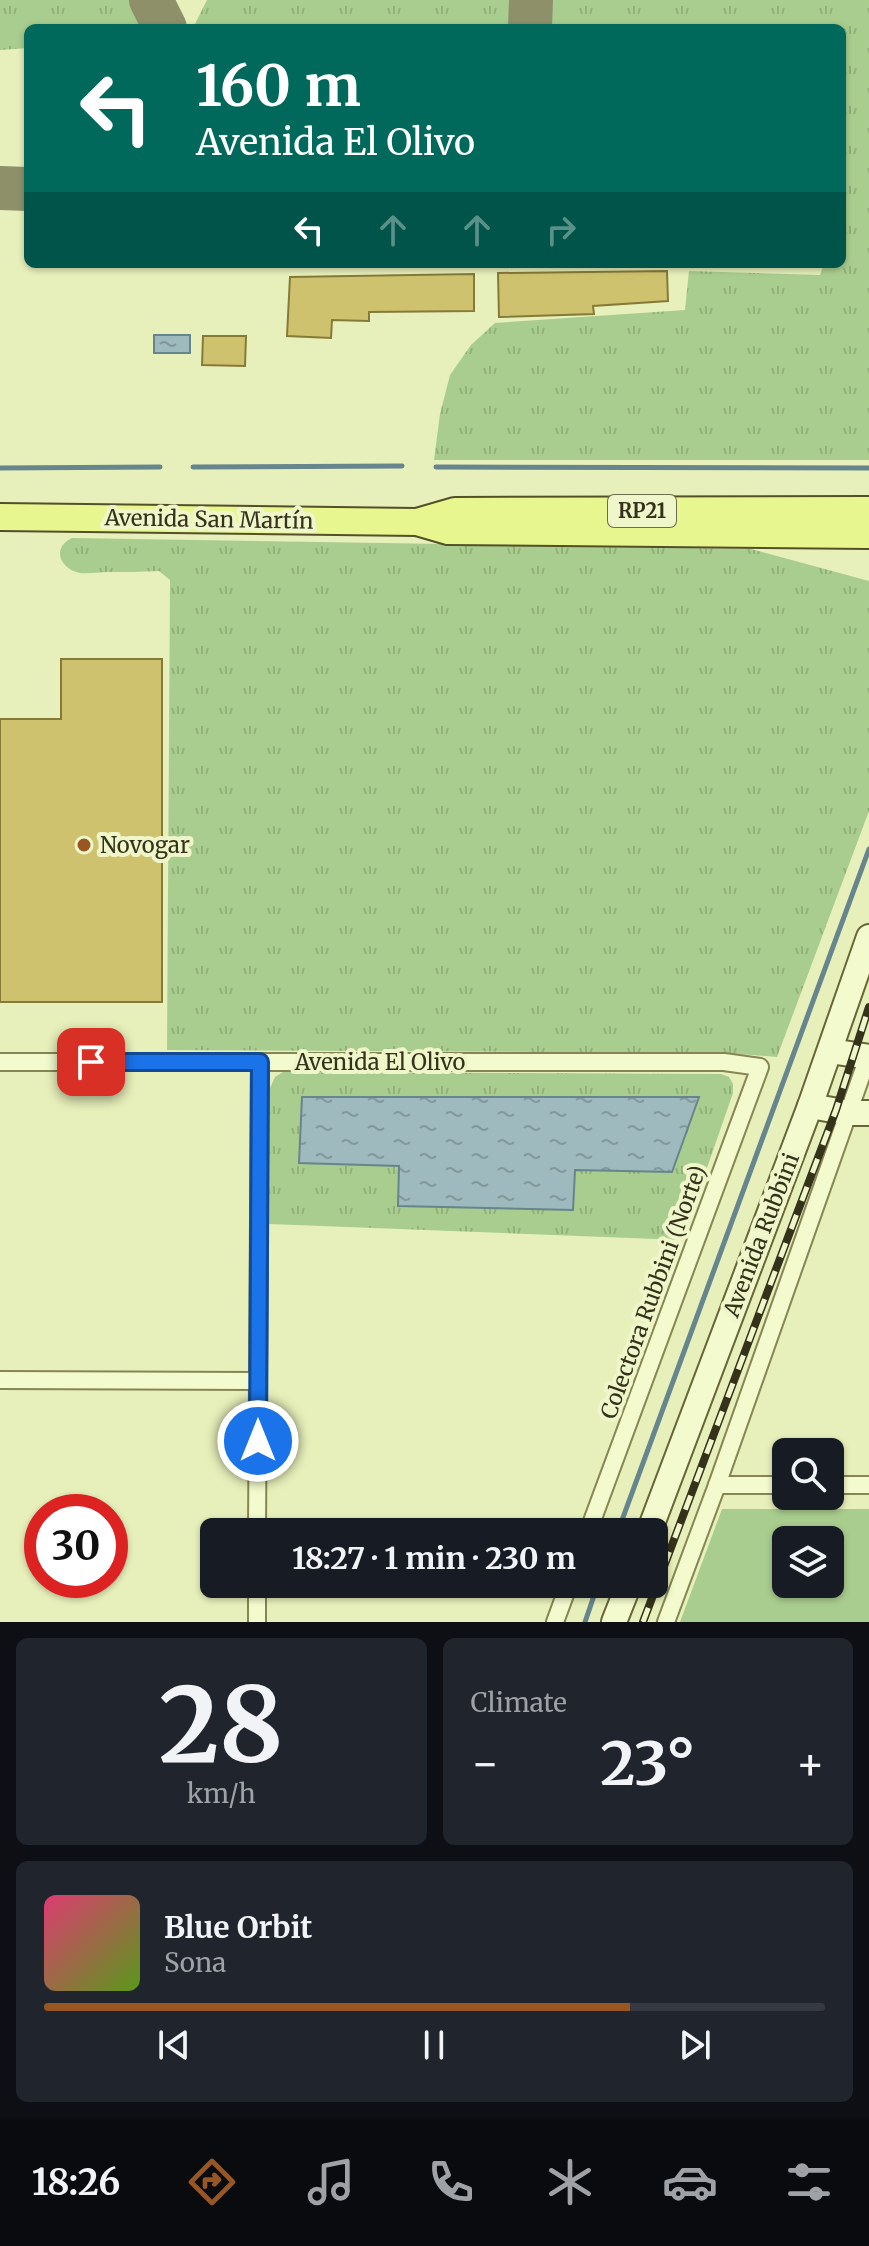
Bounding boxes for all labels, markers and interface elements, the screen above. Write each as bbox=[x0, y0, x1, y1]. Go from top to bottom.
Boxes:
text: 160 m bbox=[196, 51, 361, 121]
icon: left bbox=[64, 56, 168, 160]
text: Avenida El Olivo bbox=[196, 120, 475, 165]
icon: left bbox=[287, 208, 331, 252]
icon: ahead bbox=[371, 208, 415, 252]
icon: ahead bbox=[455, 208, 499, 252]
icon: right bbox=[539, 208, 583, 252]
road number: RP21 bbox=[608, 495, 676, 527]
street label: Avenida San Martín bbox=[103, 503, 314, 535]
place label: Novogar bbox=[100, 831, 190, 859]
marker: Novogar bbox=[75, 836, 93, 854]
pin bbox=[57, 1028, 125, 1096]
icon: arrive bbox=[69, 1040, 113, 1084]
street label: Avenida El Olivo bbox=[294, 1048, 465, 1076]
street label: Avenida Rubbini bbox=[716, 1149, 805, 1322]
street label: Colectora Rubbini (Norte) bbox=[594, 1161, 712, 1423]
position arrow bbox=[216, 1399, 300, 1483]
map controls bbox=[772, 1438, 844, 1598]
button: search bbox=[772, 1438, 844, 1510]
speed limit sign: 30 bbox=[24, 1494, 128, 1598]
button: layers bbox=[772, 1526, 844, 1598]
text: 18:27 · 1 min · 230 m bbox=[292, 1539, 576, 1577]
text: 28 bbox=[159, 1660, 284, 1790]
text: Climate bbox=[471, 1686, 567, 1719]
text: 23° bbox=[600, 1726, 695, 1801]
text: − bbox=[471, 1736, 500, 1791]
text: + bbox=[796, 1736, 825, 1791]
text: km/h bbox=[187, 1777, 256, 1810]
text: Blue Orbit bbox=[164, 1908, 312, 1946]
text: Sona bbox=[164, 1946, 226, 1979]
icon: previous bbox=[152, 2023, 196, 2067]
icon: pause bbox=[412, 2023, 456, 2067]
icon: next bbox=[673, 2023, 717, 2067]
icon: directions bbox=[184, 2154, 240, 2210]
icon: music bbox=[303, 2154, 359, 2210]
icon: phone bbox=[423, 2154, 479, 2210]
icon: climate bbox=[542, 2154, 598, 2210]
icon: car bbox=[662, 2154, 718, 2210]
icon: filters bbox=[781, 2154, 837, 2210]
text: 18:26 bbox=[32, 2160, 120, 2205]

